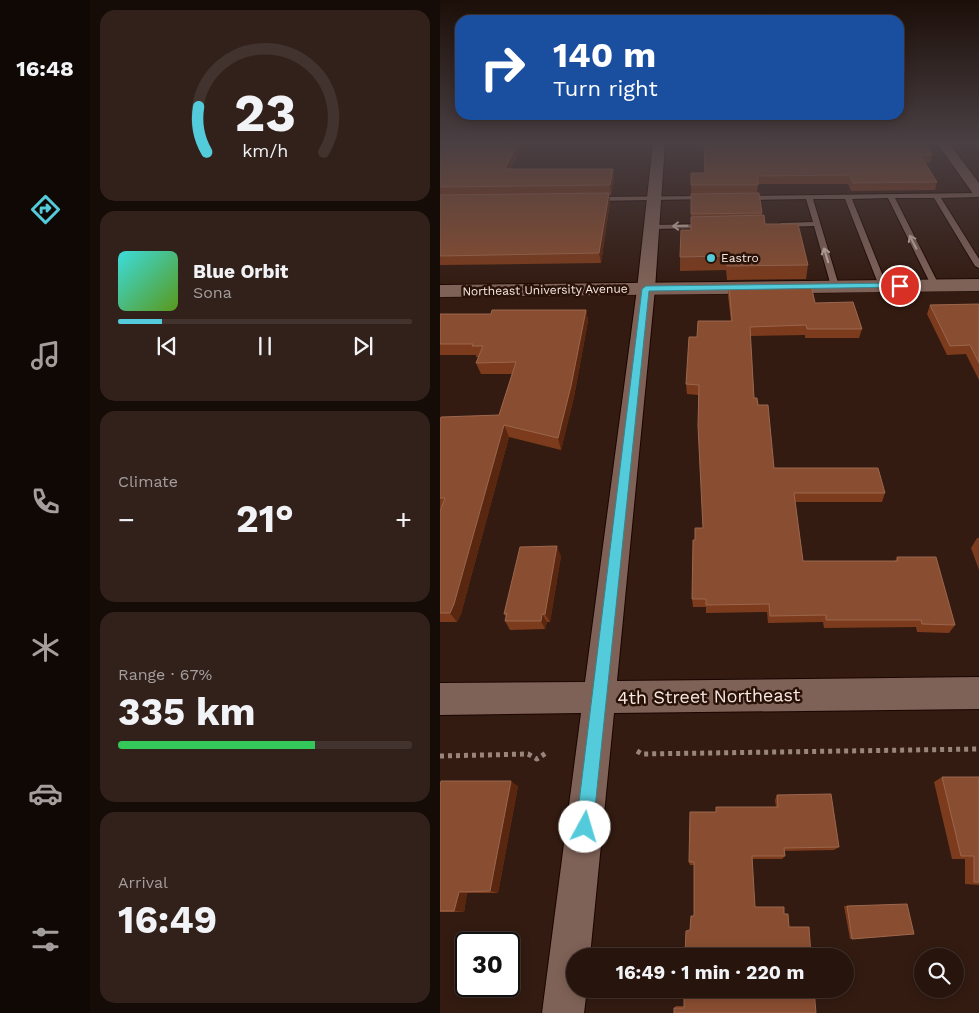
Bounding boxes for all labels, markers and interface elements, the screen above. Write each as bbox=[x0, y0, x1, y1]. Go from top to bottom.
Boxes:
text: 140 m bbox=[553, 34, 656, 76]
icon: right bbox=[470, 35, 535, 100]
text: 16:48 bbox=[16, 56, 74, 81]
text: Turn right bbox=[553, 76, 658, 101]
text: 23 bbox=[234, 83, 296, 144]
text: km/h bbox=[242, 140, 288, 161]
icon: directions bbox=[28, 192, 63, 227]
one-way arrow bbox=[672, 221, 688, 231]
one-way arrow bbox=[908, 235, 917, 250]
one-way arrow bbox=[821, 248, 830, 264]
place label: Eastro bbox=[721, 251, 759, 265]
marker: Eastro bbox=[705, 252, 717, 264]
text: Blue Orbit bbox=[193, 260, 288, 283]
pin bbox=[879, 265, 921, 307]
icon: arrive bbox=[886, 272, 914, 300]
street label: Northeast University Avenue bbox=[462, 282, 628, 298]
text: Sona bbox=[193, 283, 232, 302]
icon: previous bbox=[153, 332, 181, 360]
icon: pause bbox=[251, 332, 279, 360]
icon: next bbox=[349, 332, 377, 360]
icon: music bbox=[28, 338, 63, 373]
text: Climate bbox=[118, 472, 178, 491]
icon: phone bbox=[28, 484, 63, 519]
text: 21° bbox=[236, 497, 294, 541]
text: − bbox=[118, 503, 135, 536]
text: + bbox=[395, 503, 412, 536]
icon: climate bbox=[28, 630, 63, 665]
text: Range · 67% bbox=[118, 665, 212, 684]
street label: 4th Street Northeast bbox=[617, 684, 801, 708]
text: 335 km bbox=[118, 690, 255, 734]
icon: car bbox=[28, 776, 63, 811]
position arrow bbox=[558, 800, 610, 852]
text: Arrival bbox=[118, 873, 168, 892]
text: 16:49 bbox=[118, 898, 217, 942]
icon: filters bbox=[28, 922, 63, 957]
speed limit sign: 30 bbox=[455, 932, 520, 997]
map controls bbox=[914, 948, 964, 998]
button: search bbox=[914, 948, 964, 998]
text: 16:49 · 1 min · 220 m bbox=[616, 961, 804, 984]

